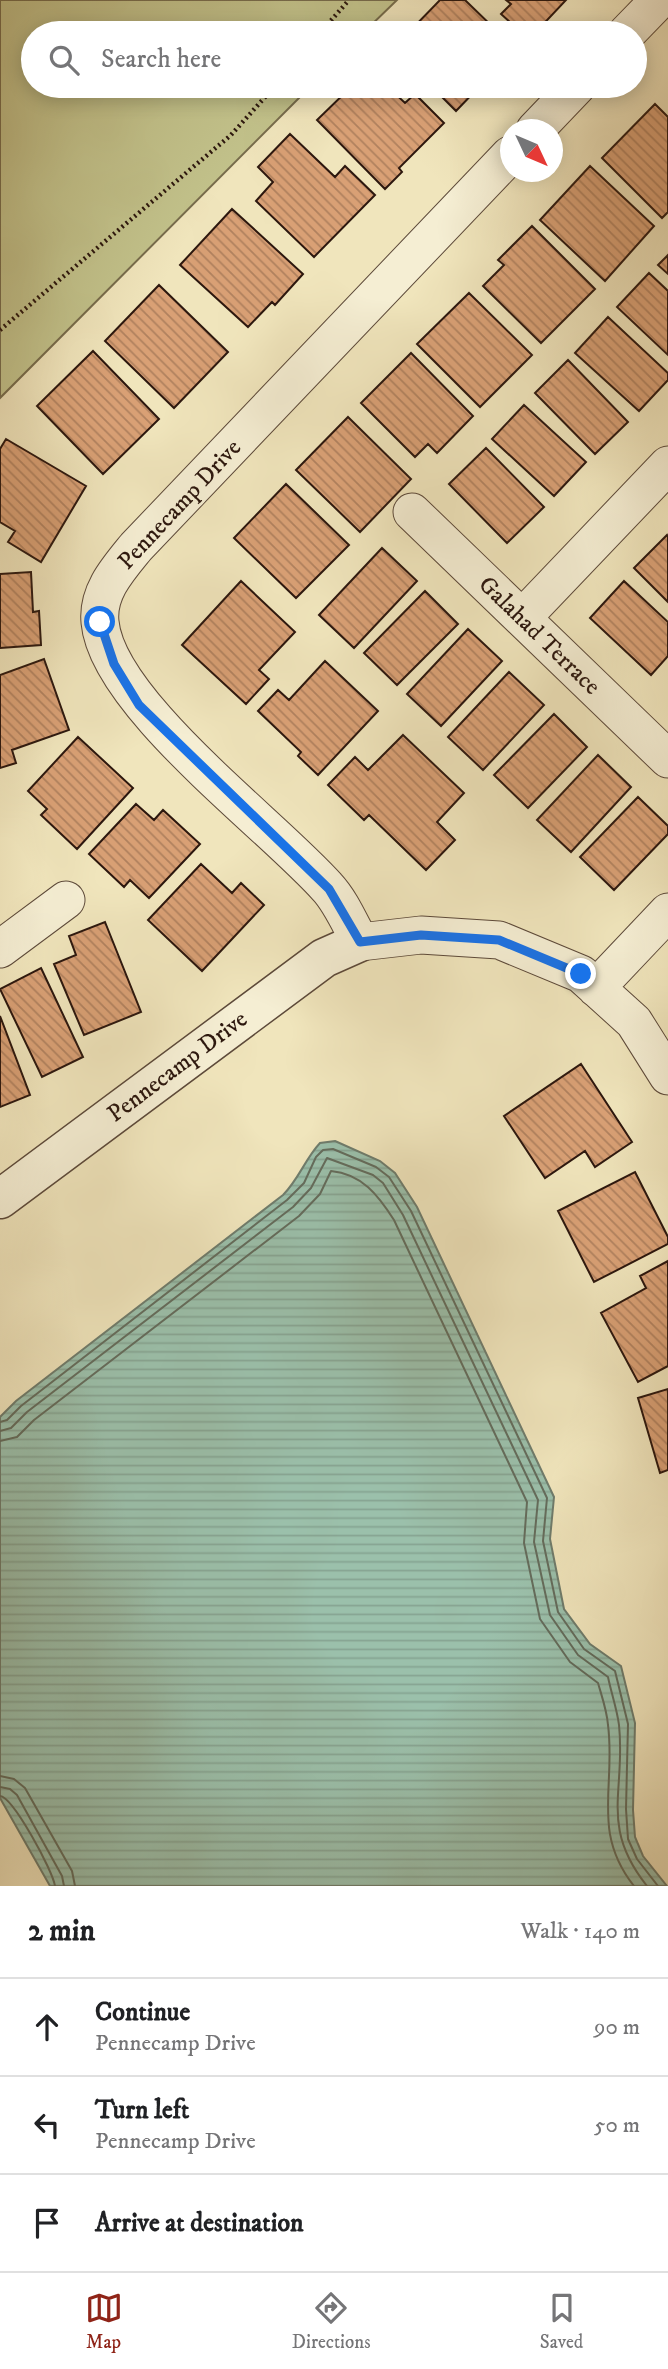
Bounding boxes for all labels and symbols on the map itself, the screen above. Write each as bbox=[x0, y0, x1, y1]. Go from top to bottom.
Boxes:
north arrow bbox=[500, 119, 563, 182]
street label: Pennecamp Drive bbox=[112, 433, 248, 576]
street label: Galahad Terrace bbox=[472, 570, 607, 702]
route start bbox=[84, 606, 115, 637]
route end bbox=[565, 958, 596, 989]
street label: Pennecamp Drive bbox=[102, 1004, 254, 1129]

